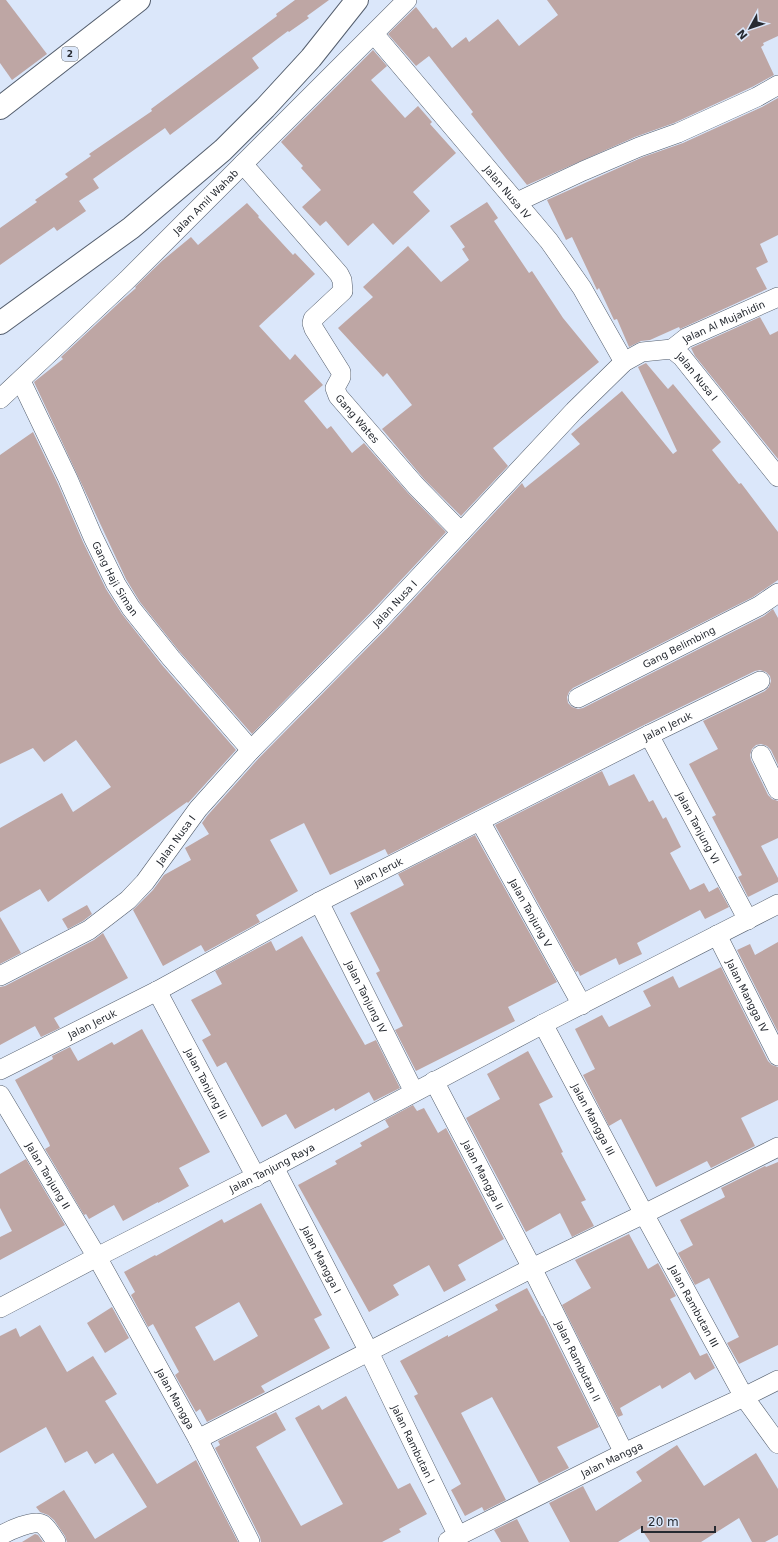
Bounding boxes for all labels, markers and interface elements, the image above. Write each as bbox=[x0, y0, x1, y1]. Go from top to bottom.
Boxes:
north arrow bbox=[730, 8, 770, 48]
text: N bbox=[735, 26, 751, 42]
road number: 2 bbox=[62, 47, 78, 61]
street label: Jalan Nusa IV bbox=[482, 163, 533, 221]
street label: Jalan Amil Wahab bbox=[170, 167, 240, 237]
street label: Jalan Al Mujahidin bbox=[679, 298, 766, 345]
street label: Jalan Nusa I bbox=[674, 349, 720, 403]
street label: Gang Wates bbox=[334, 392, 382, 445]
street label: Gang Haji Siman bbox=[90, 539, 140, 618]
street label: Jalan Nusa I bbox=[370, 578, 419, 629]
street label: Gang Belimbing bbox=[641, 624, 717, 670]
street label: Jalan Jeruk bbox=[640, 709, 694, 743]
street label: Jalan Tanjung VI bbox=[675, 789, 722, 865]
street label: Jalan Nusa I bbox=[153, 813, 197, 868]
street label: Jalan Jeruk bbox=[351, 855, 405, 889]
street label: Jalan Tanjung V bbox=[507, 876, 554, 949]
street label: Jalan Mangga IV bbox=[724, 956, 771, 1034]
street label: Jalan Tanjung IV bbox=[343, 958, 389, 1035]
street label: Jalan Jeruk bbox=[65, 1007, 118, 1041]
street label: Jalan Tanjung III bbox=[183, 1046, 230, 1121]
street label: Jalan Mangga III bbox=[570, 1081, 617, 1157]
street label: Jalan Mangga II bbox=[460, 1138, 506, 1211]
street label: Jalan Tanjung II bbox=[24, 1140, 72, 1211]
street label: Jalan Tanjung Raya bbox=[227, 1141, 316, 1195]
street label: Jalan Mangga I bbox=[299, 1223, 343, 1295]
street label: Jalan Rambutan III bbox=[667, 1262, 721, 1349]
street label: Jalan Rambutan II bbox=[553, 1318, 603, 1403]
street label: Jalan Mangga bbox=[154, 1366, 197, 1431]
street label: Jalan Rambutan I bbox=[389, 1402, 437, 1485]
street label: Jalan Mangga bbox=[578, 1440, 644, 1480]
scale bar bbox=[642, 1508, 715, 1534]
text: 20 m bbox=[648, 1515, 679, 1529]

